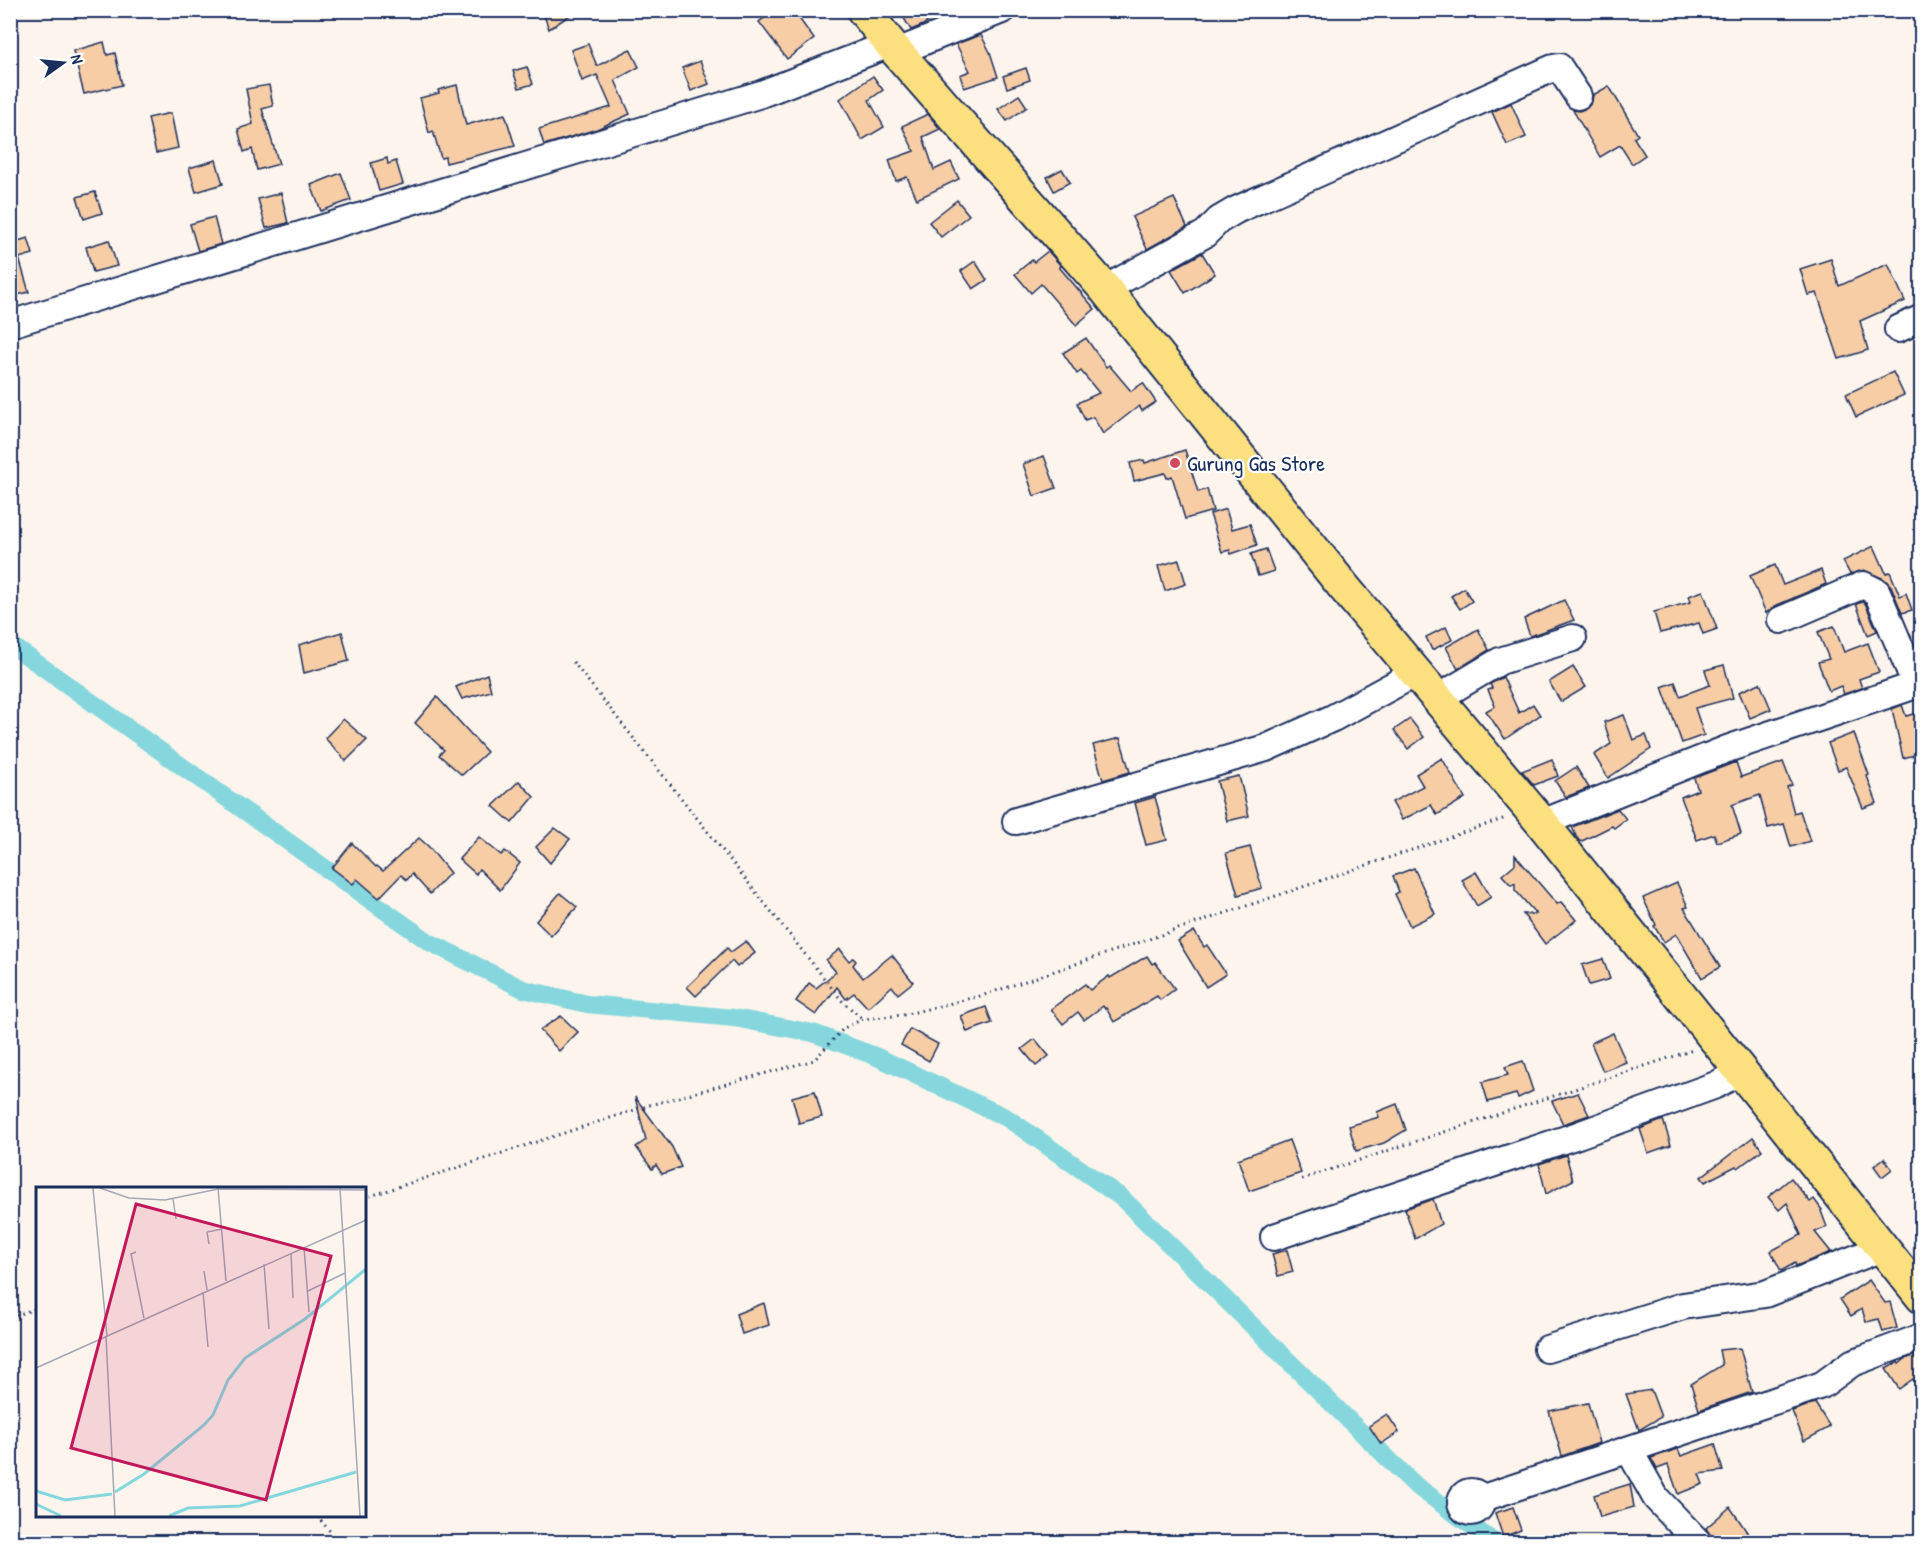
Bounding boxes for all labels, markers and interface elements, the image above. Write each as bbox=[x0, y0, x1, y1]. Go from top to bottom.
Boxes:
north arrow bbox=[33, 33, 93, 93]
text: N bbox=[66, 52, 89, 67]
place label: Gurung Gas Store bbox=[1187, 448, 1325, 478]
marker: Gurung Gas Store bbox=[1168, 456, 1182, 470]
inset map bbox=[36, 1187, 366, 1517]

